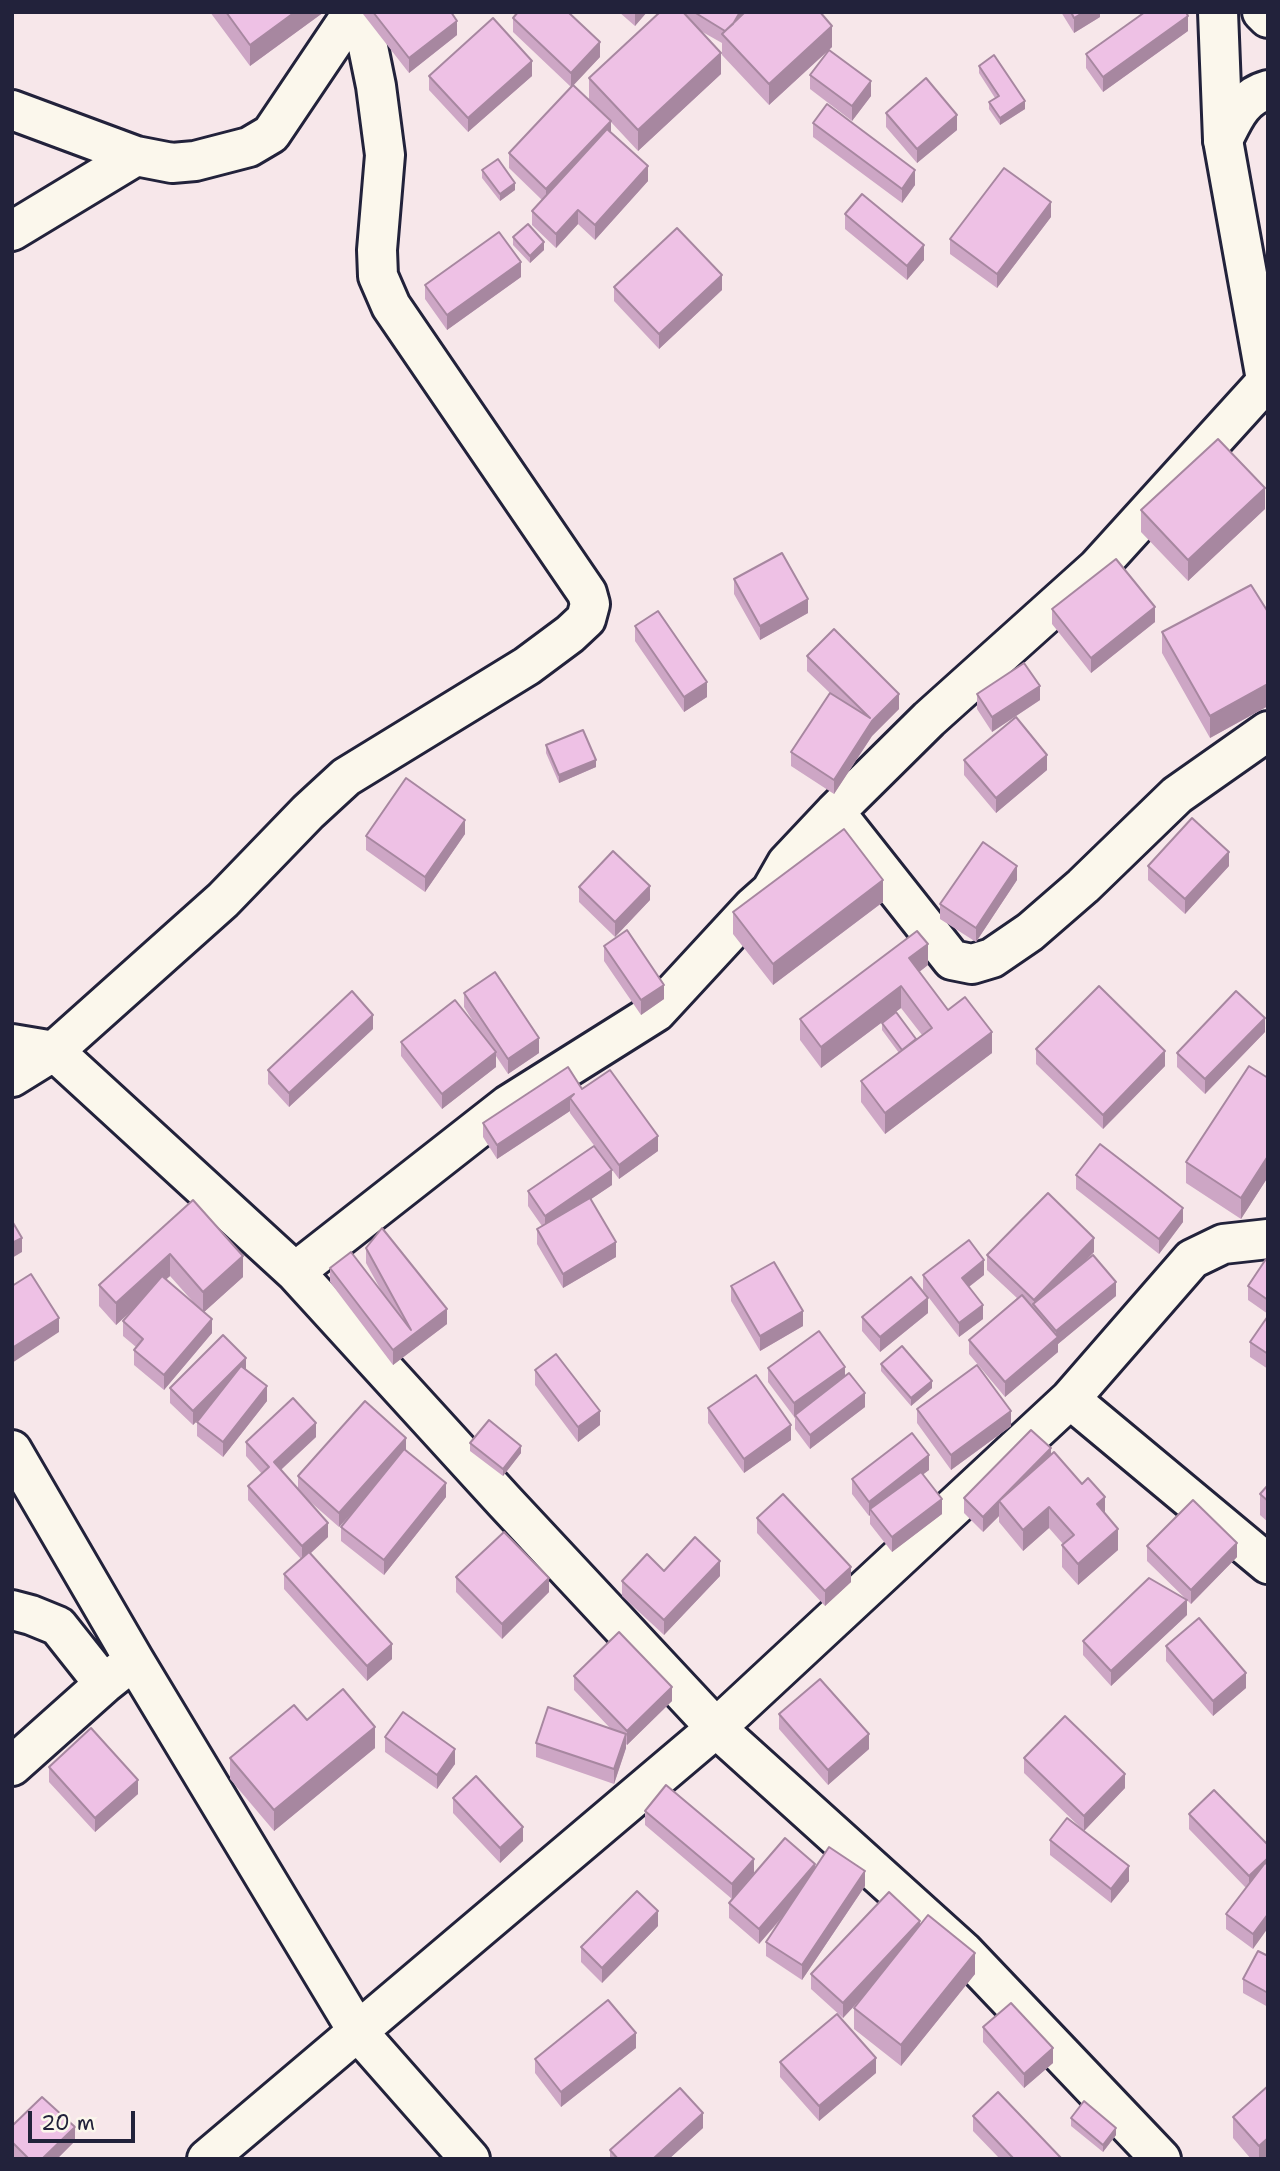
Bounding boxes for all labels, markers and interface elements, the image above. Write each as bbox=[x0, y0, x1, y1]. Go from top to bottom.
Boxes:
scale bar bbox=[32, 2098, 138, 2142]
text: 20 m bbox=[41, 2109, 95, 2137]

